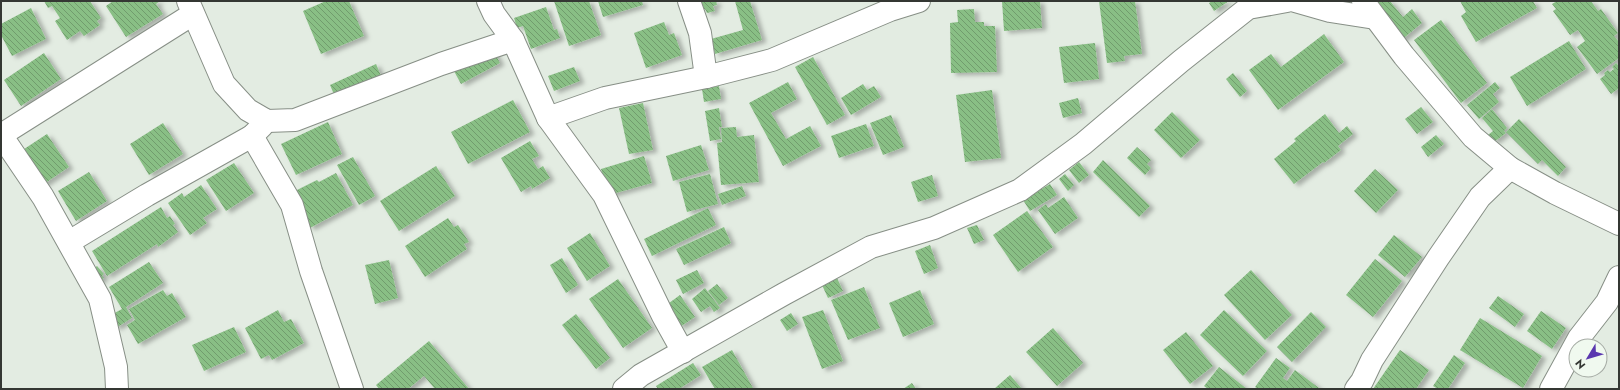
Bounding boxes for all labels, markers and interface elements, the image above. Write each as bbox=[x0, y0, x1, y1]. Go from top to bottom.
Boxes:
north arrow bbox=[1568, 338, 1608, 378]
text: N bbox=[1571, 356, 1589, 373]

